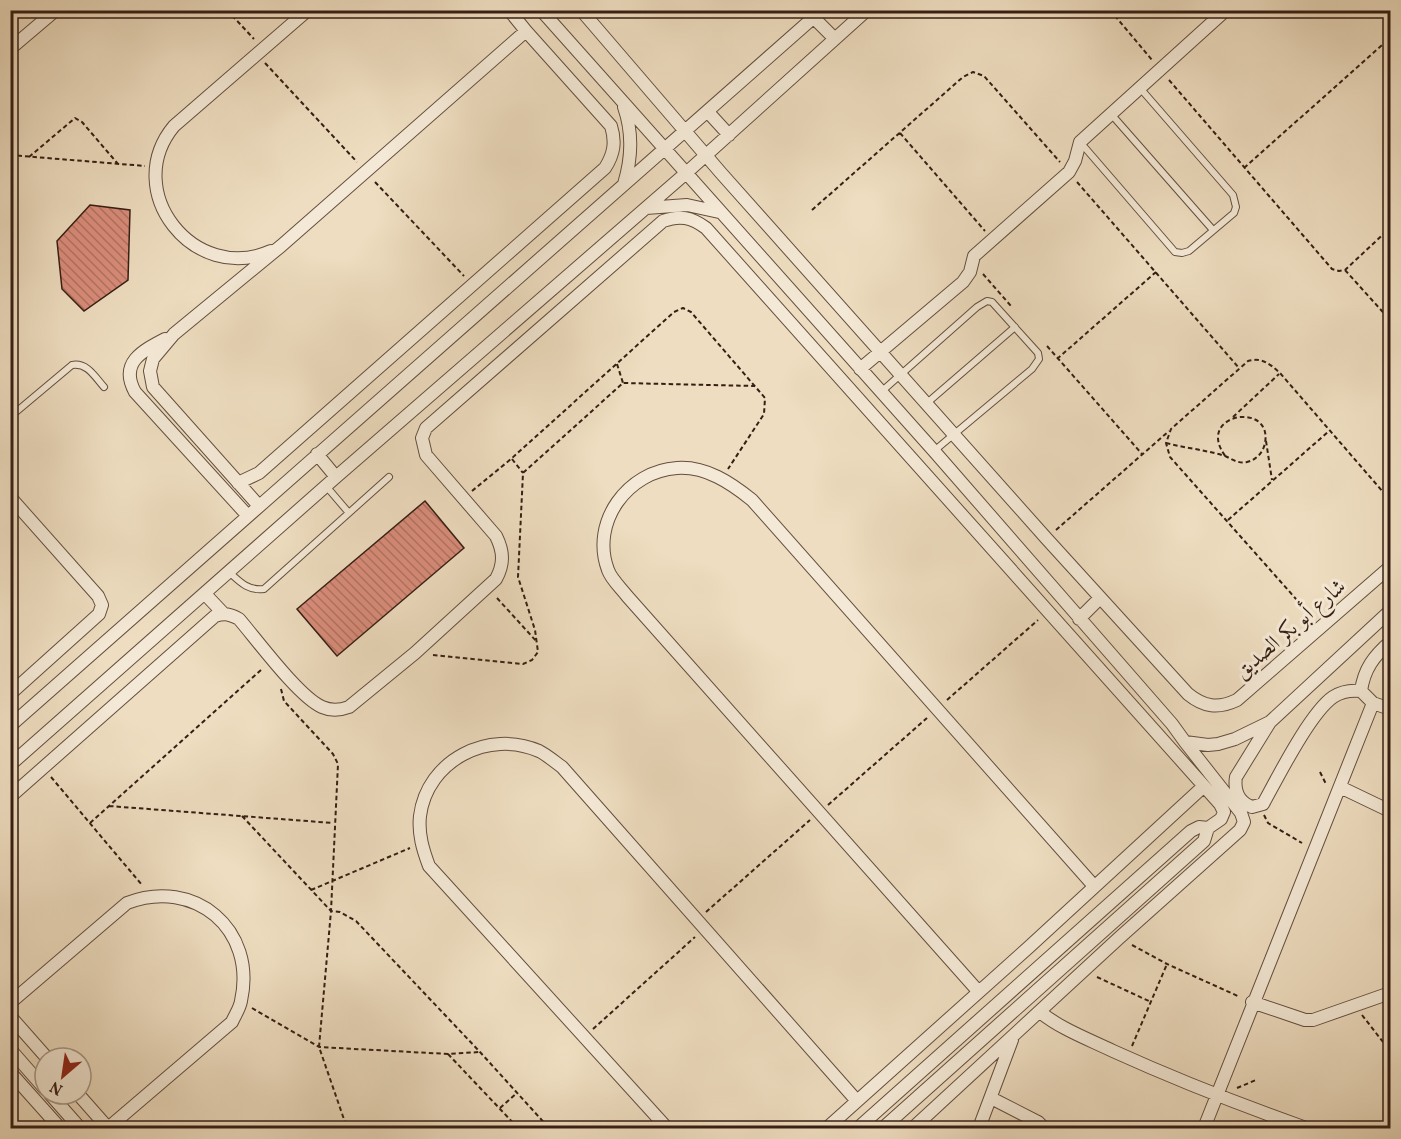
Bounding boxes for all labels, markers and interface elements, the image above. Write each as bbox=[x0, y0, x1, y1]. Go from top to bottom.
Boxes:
street label: شارع أبو بكر الصديق bbox=[1227, 571, 1354, 688]
north arrow bbox=[33, 1046, 93, 1106]
text: N bbox=[46, 1075, 67, 1100]

